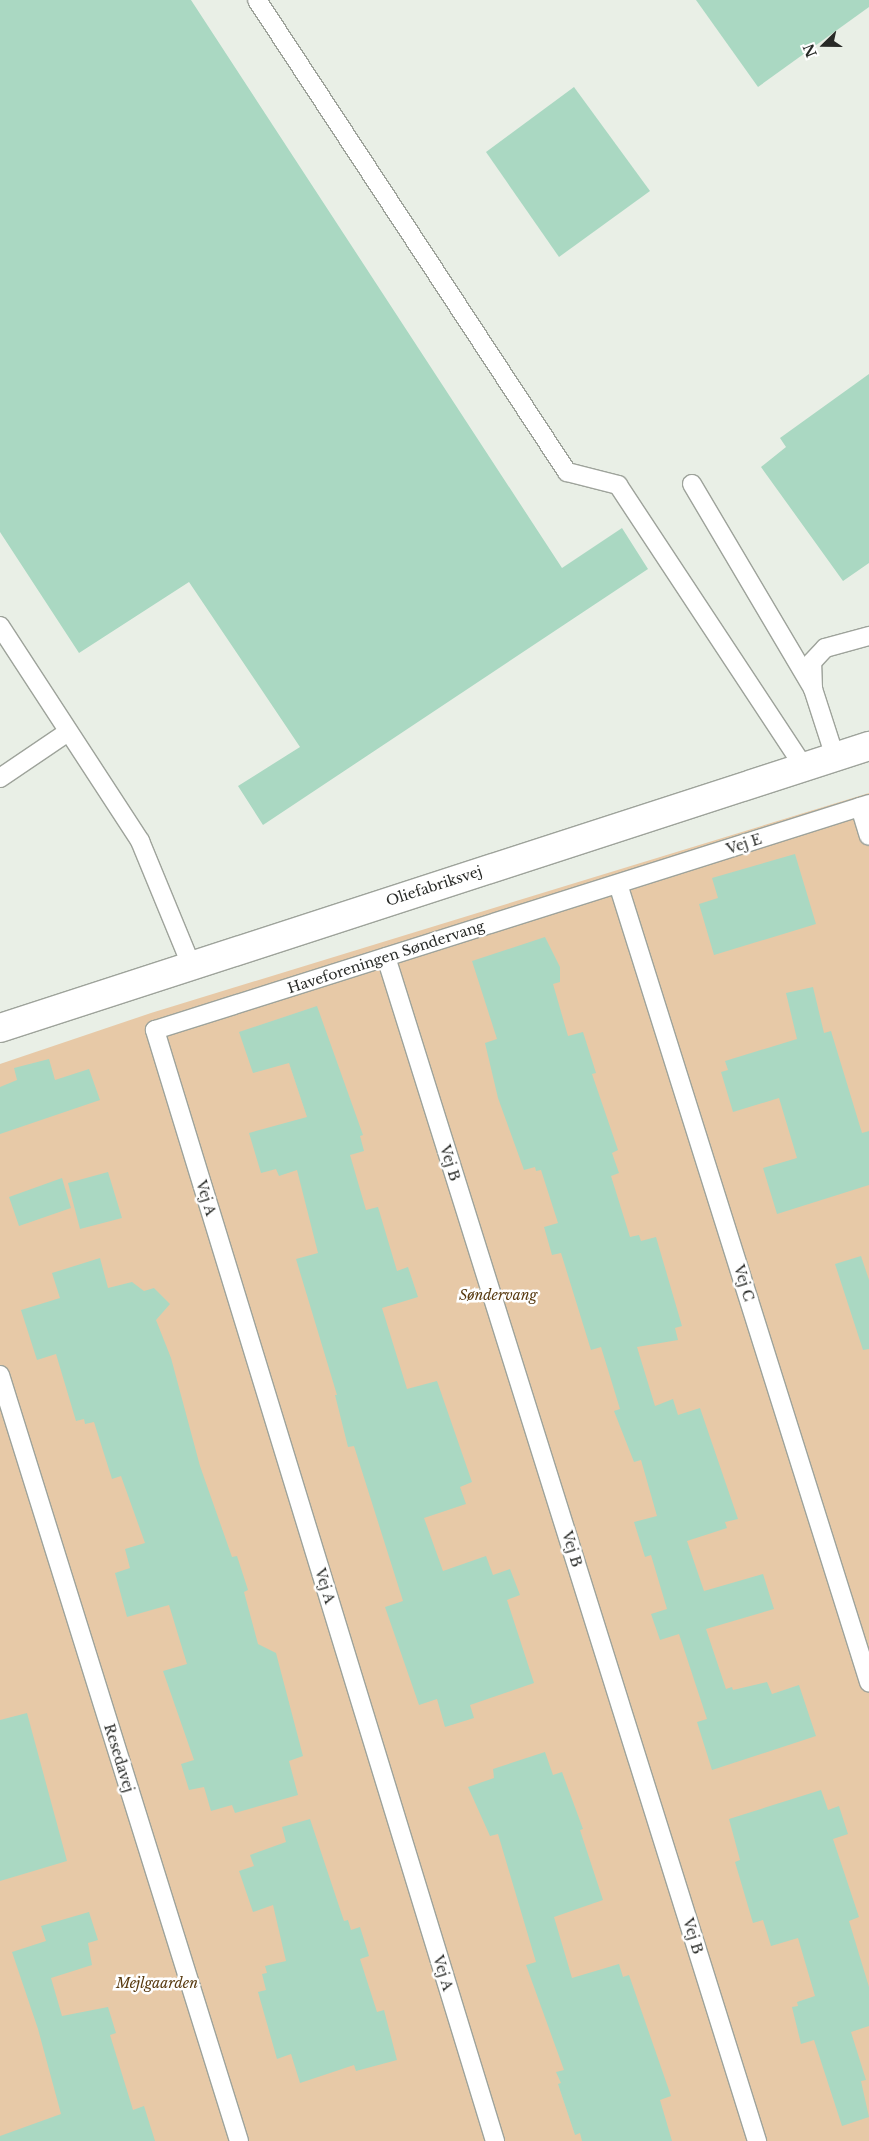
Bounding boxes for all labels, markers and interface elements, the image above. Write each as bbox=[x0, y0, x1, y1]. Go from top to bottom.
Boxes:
north arrow bbox=[799, 20, 849, 70]
text: N bbox=[799, 41, 821, 60]
street label: Vej E bbox=[724, 830, 764, 858]
street label: Oliefabriksvej bbox=[384, 863, 484, 909]
street label: Haveforeningen Søndervang bbox=[285, 917, 487, 997]
street label: Vej B bbox=[437, 1143, 463, 1183]
street label: Vej A bbox=[193, 1178, 219, 1218]
street label: Vej C bbox=[731, 1263, 757, 1303]
park label: Søndervang bbox=[459, 1287, 537, 1303]
street label: Vej B bbox=[559, 1529, 585, 1569]
street label: Vej A bbox=[312, 1566, 338, 1606]
street label: Resedavej bbox=[101, 1722, 137, 1794]
street label: Vej B bbox=[680, 1916, 706, 1956]
street label: Vej A bbox=[430, 1953, 456, 1993]
park label: Mejlgaarden bbox=[116, 1975, 198, 1991]

